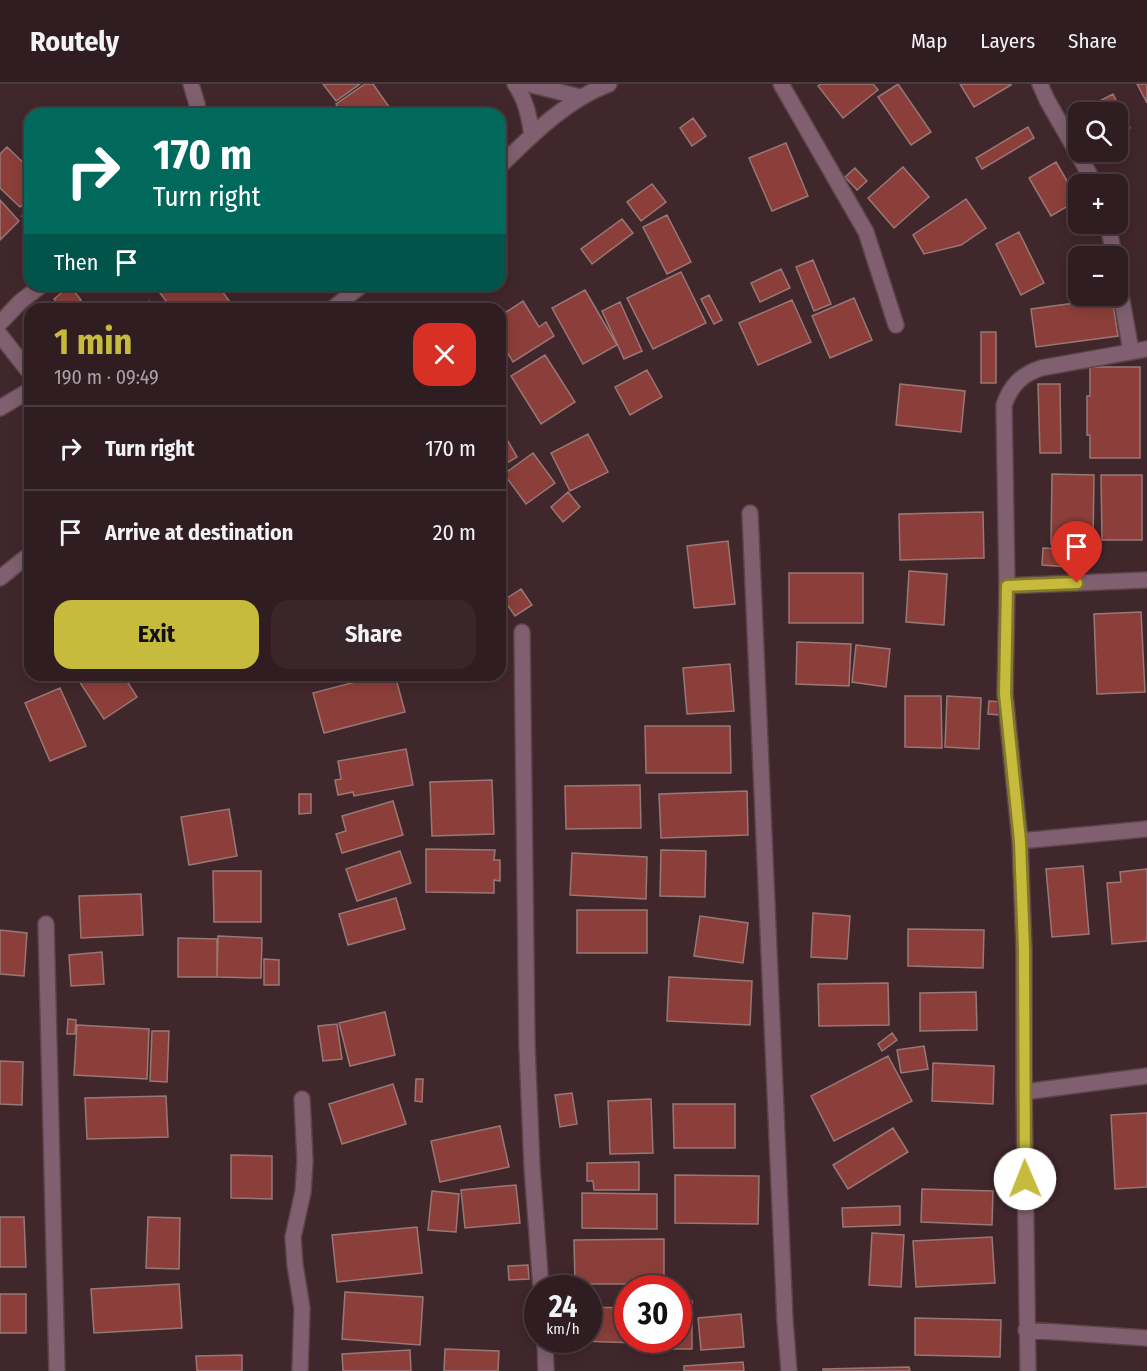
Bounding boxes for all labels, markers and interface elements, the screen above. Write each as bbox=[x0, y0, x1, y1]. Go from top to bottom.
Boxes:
text: Routely bbox=[30, 25, 119, 58]
text: Map bbox=[911, 28, 947, 54]
text: Layers bbox=[980, 28, 1035, 54]
text: Share bbox=[1068, 28, 1117, 54]
map controls bbox=[1068, 102, 1128, 306]
button: search bbox=[1068, 102, 1128, 162]
text: 170 m bbox=[153, 130, 252, 180]
icon: right bbox=[54, 132, 132, 210]
button: + bbox=[1068, 174, 1128, 234]
text: Turn right bbox=[153, 181, 261, 213]
icon: arrive bbox=[110, 246, 143, 279]
button: − bbox=[1068, 246, 1128, 306]
text: Then bbox=[54, 249, 98, 276]
text: 1 min bbox=[54, 320, 132, 364]
button: close bbox=[413, 323, 476, 386]
text: 190 m · 09:49 bbox=[54, 365, 159, 389]
icon: right bbox=[54, 432, 87, 465]
text: Turn right bbox=[105, 435, 194, 462]
text: 170 m bbox=[425, 435, 476, 462]
icon: arrive bbox=[54, 516, 87, 549]
text: Arrive at destination bbox=[105, 519, 293, 546]
text: 20 m bbox=[433, 519, 476, 546]
pin bbox=[1051, 521, 1102, 583]
icon: arrive bbox=[1060, 530, 1093, 563]
button: Exit bbox=[54, 600, 259, 669]
button: Share bbox=[271, 600, 476, 669]
position arrow bbox=[993, 1147, 1057, 1211]
speed limit sign: 30 bbox=[614, 1275, 692, 1353]
text: 24 bbox=[549, 1289, 577, 1325]
text: km/h bbox=[546, 1320, 580, 1338]

